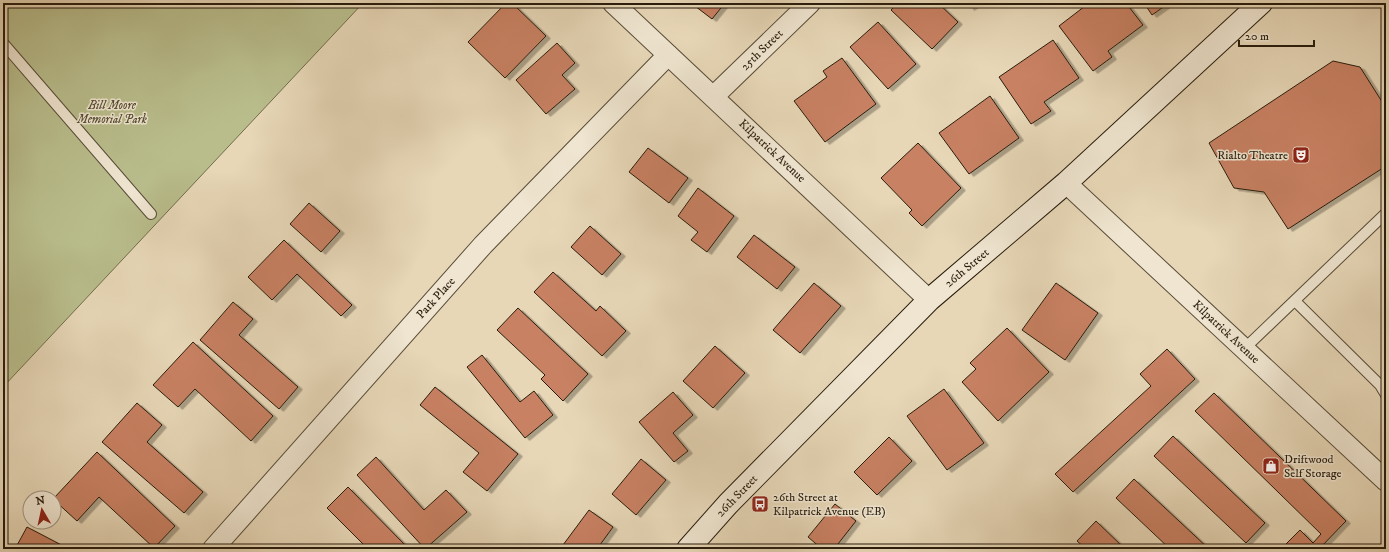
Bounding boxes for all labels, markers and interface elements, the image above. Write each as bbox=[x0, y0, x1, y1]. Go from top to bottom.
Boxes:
scale bar bbox=[1239, 22, 1314, 48]
street label: 25th Street bbox=[738, 26, 786, 74]
text: 20 m bbox=[1245, 29, 1269, 44]
park label: Bill Moore Memorial Park bbox=[76, 98, 147, 127]
street label: Kilpatrick Avenue bbox=[735, 116, 809, 186]
theatre icon: Rialto Theatre bbox=[1291, 145, 1311, 165]
place label: Rialto Theatre bbox=[1217, 148, 1288, 163]
street label: 26th Street bbox=[942, 245, 992, 291]
street label: Park Place bbox=[413, 274, 459, 322]
street label: Kilpatrick Avenue bbox=[1189, 297, 1263, 367]
place label: Driftwood Self Storage bbox=[1284, 452, 1342, 481]
shop icon: Driftwood Self Storage bbox=[1261, 456, 1281, 476]
street label: 26th Street bbox=[713, 472, 761, 520]
north arrow bbox=[22, 490, 62, 530]
place label: 26th Street at Kilpatrick Avenue (EB) bbox=[773, 490, 886, 519]
text: N bbox=[35, 493, 46, 509]
bus stop icon: 26th Street at Kilpatrick Avenue (EB) bbox=[750, 494, 770, 514]

